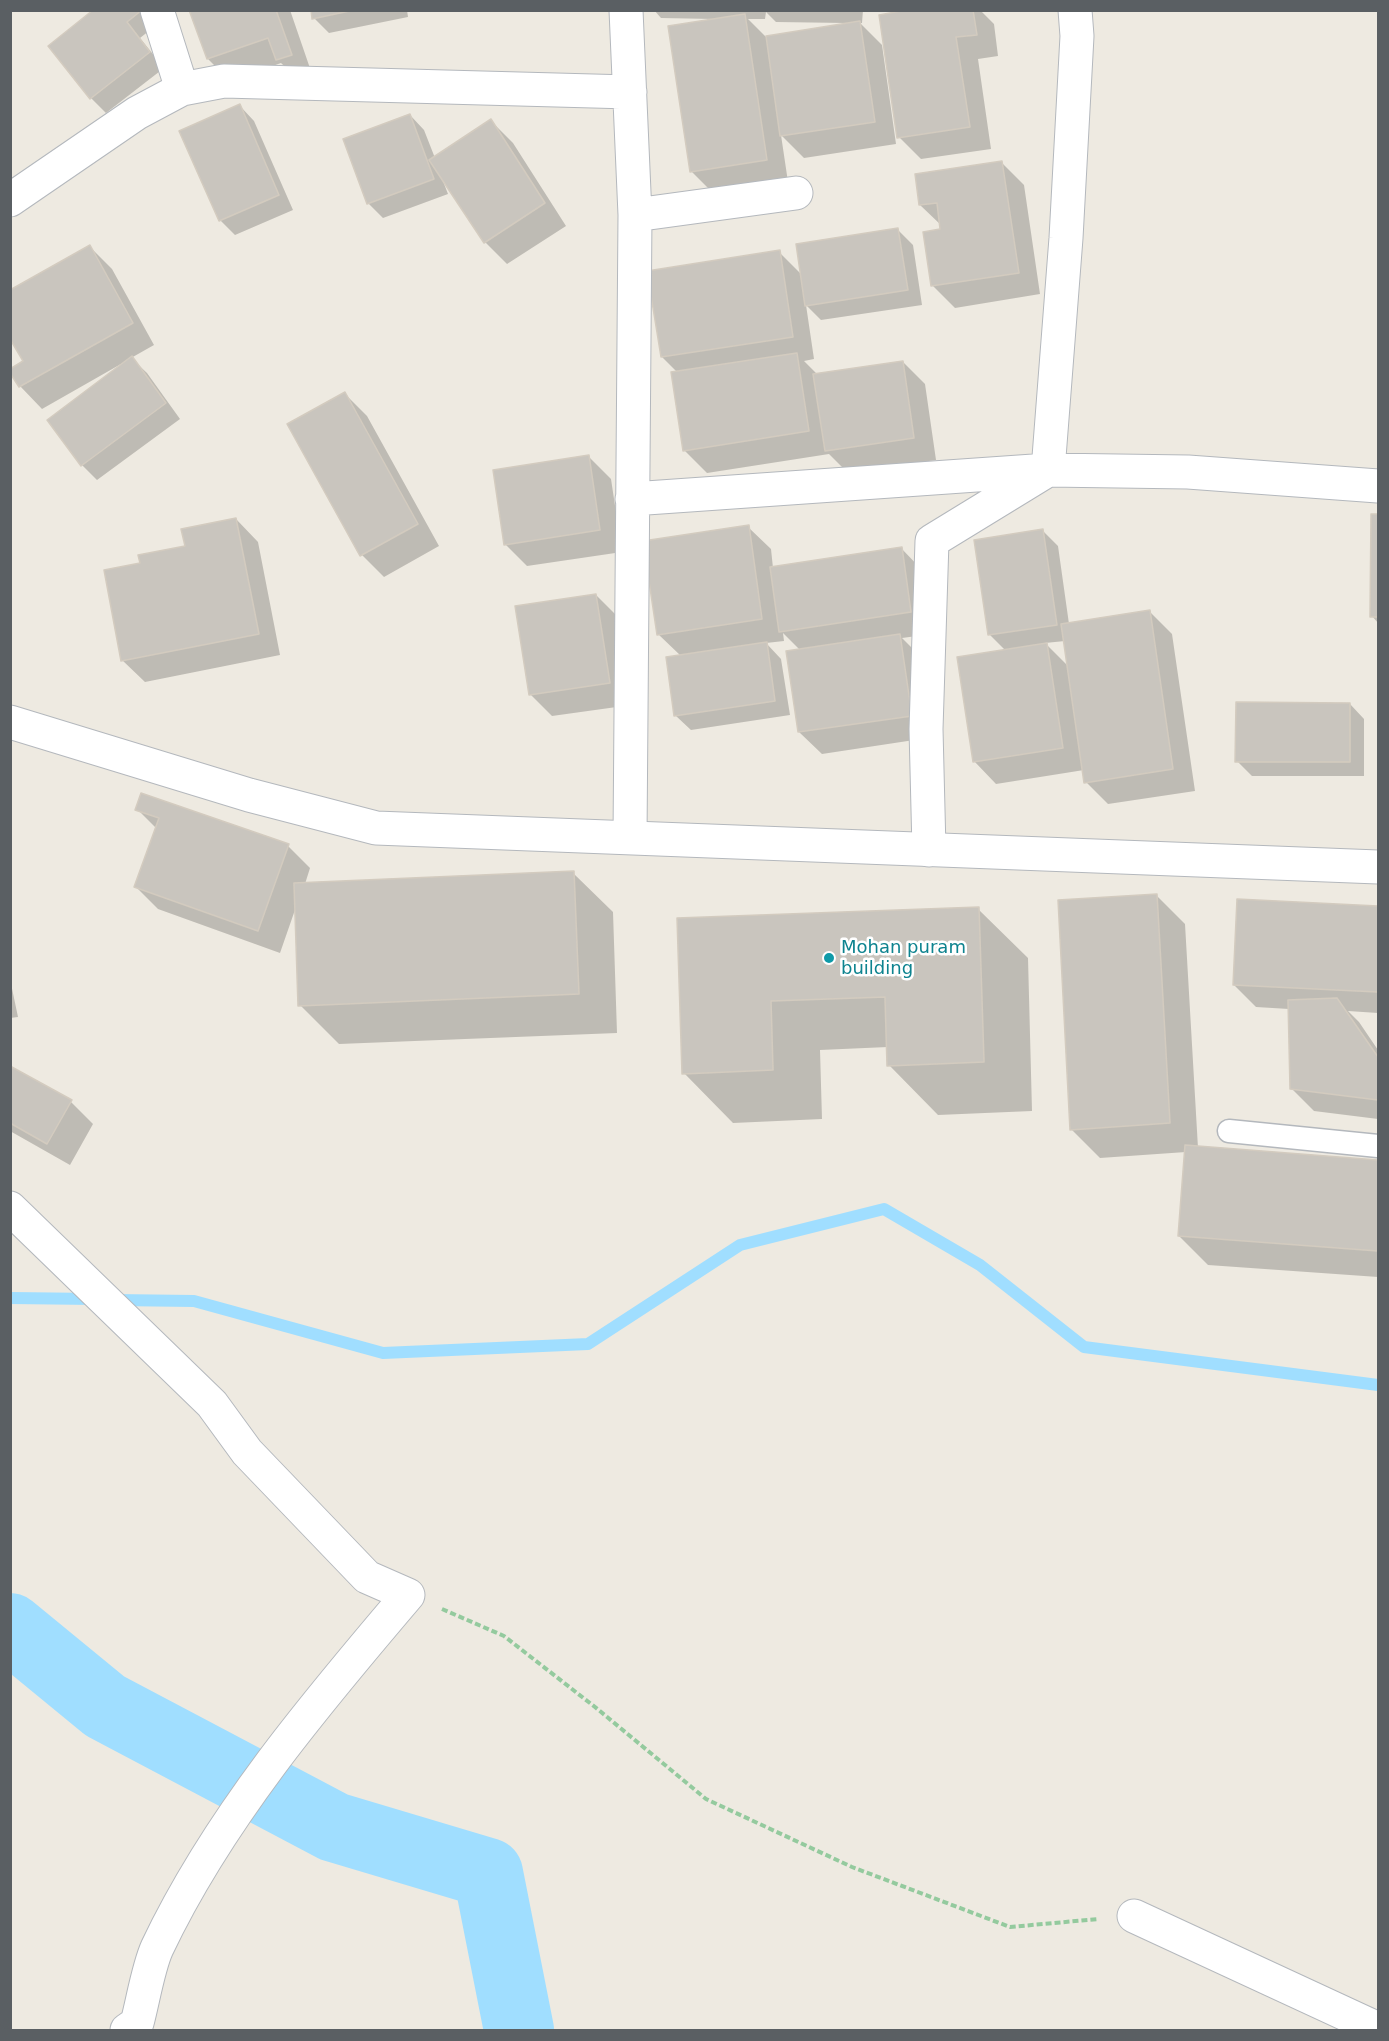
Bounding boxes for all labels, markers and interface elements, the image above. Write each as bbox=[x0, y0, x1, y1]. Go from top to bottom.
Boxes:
place label: Mohan puram building bbox=[841, 937, 966, 980]
marker: Mohan puram building bbox=[822, 951, 836, 965]

